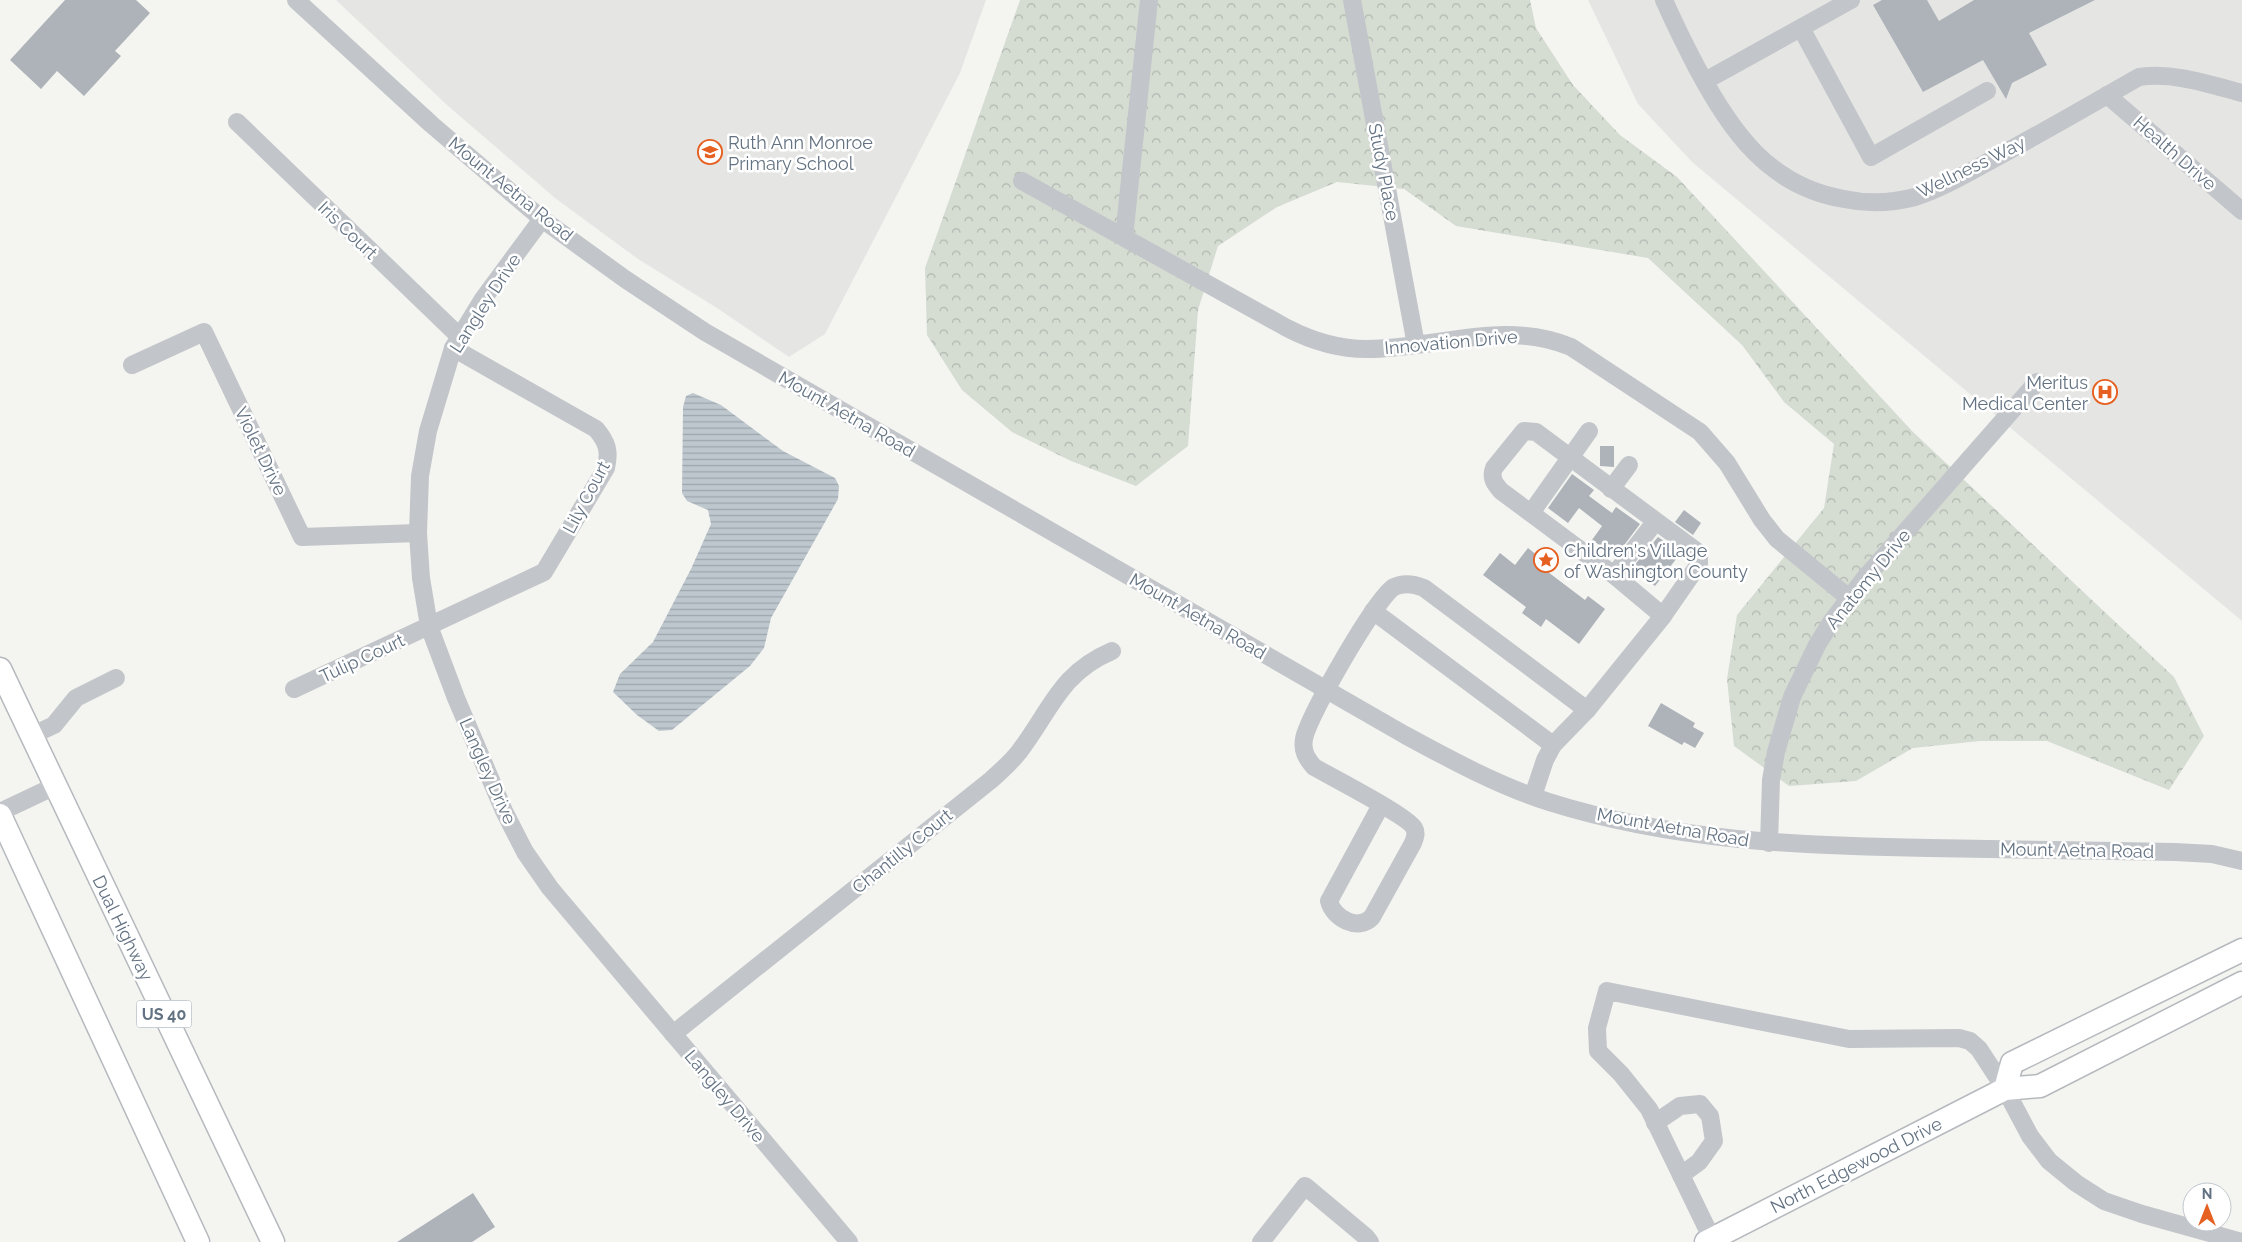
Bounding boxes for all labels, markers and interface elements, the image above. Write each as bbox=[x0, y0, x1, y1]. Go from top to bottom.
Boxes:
street label: Health Drive bbox=[2129, 111, 2221, 195]
street label: Study Place bbox=[1364, 121, 1404, 223]
street label: Mount Aetna Road bbox=[445, 132, 577, 246]
place label: Ruth Ann Monroe Primary School bbox=[728, 132, 873, 174]
street label: Wellness Way bbox=[1914, 132, 2029, 202]
school or university icon: Ruth Ann Monroe Primary School bbox=[697, 139, 723, 165]
street label: Iris Court bbox=[314, 197, 382, 263]
street label: Langley Drive bbox=[445, 249, 525, 356]
street label: Innovation Drive bbox=[1384, 326, 1519, 358]
street label: Mount Aetna Road bbox=[775, 366, 919, 462]
place label: Meritus Medical Center bbox=[1962, 372, 2089, 414]
hospital icon: Meritus Medical Center bbox=[2092, 379, 2118, 405]
street label: Violet Drive bbox=[231, 403, 292, 499]
street label: Lily Court bbox=[558, 457, 614, 537]
street label: Anatomy Drive bbox=[1821, 525, 1915, 633]
place label: Children's Village of Washington County bbox=[1564, 540, 1748, 582]
place icon: Children's Village of Washington County bbox=[1533, 547, 1559, 573]
street label: Mount Aetna Road bbox=[1126, 568, 1270, 664]
street label: Tulip Court bbox=[316, 629, 408, 687]
street label: Langley Drive bbox=[455, 715, 521, 828]
street label: Mount Aetna Road bbox=[1595, 803, 1751, 851]
street label: Chantilly Court bbox=[848, 804, 956, 898]
street label: Mount Aetna Road bbox=[2000, 838, 2154, 862]
street label: Dual Highway bbox=[88, 872, 158, 984]
road number: US 40 bbox=[136, 1001, 192, 1028]
street label: Langley Drive bbox=[680, 1046, 770, 1147]
street label: North Edgewood Drive bbox=[1767, 1112, 1946, 1217]
north arrow bbox=[2182, 1182, 2232, 1232]
text: N bbox=[2202, 1186, 2212, 1202]

